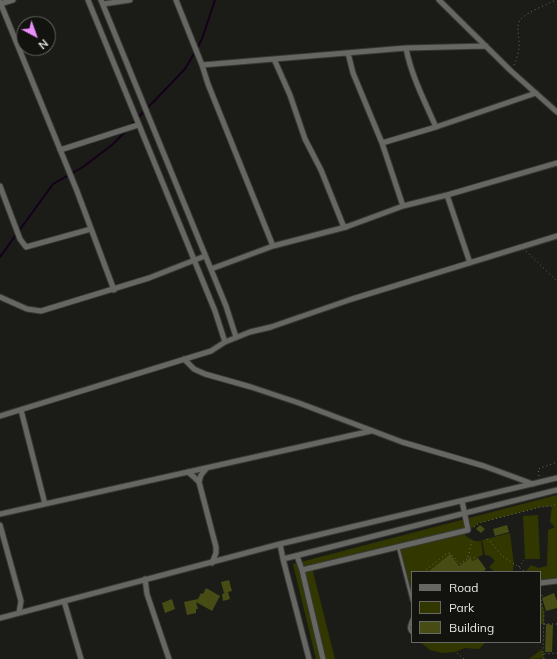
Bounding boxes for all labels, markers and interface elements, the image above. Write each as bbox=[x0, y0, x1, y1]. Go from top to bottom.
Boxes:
north arrow bbox=[16, 16, 56, 56]
text: N bbox=[35, 36, 51, 52]
legend bbox=[411, 571, 541, 643]
text: Road bbox=[449, 580, 478, 595]
text: Park bbox=[449, 600, 474, 615]
text: Building bbox=[449, 620, 494, 635]

